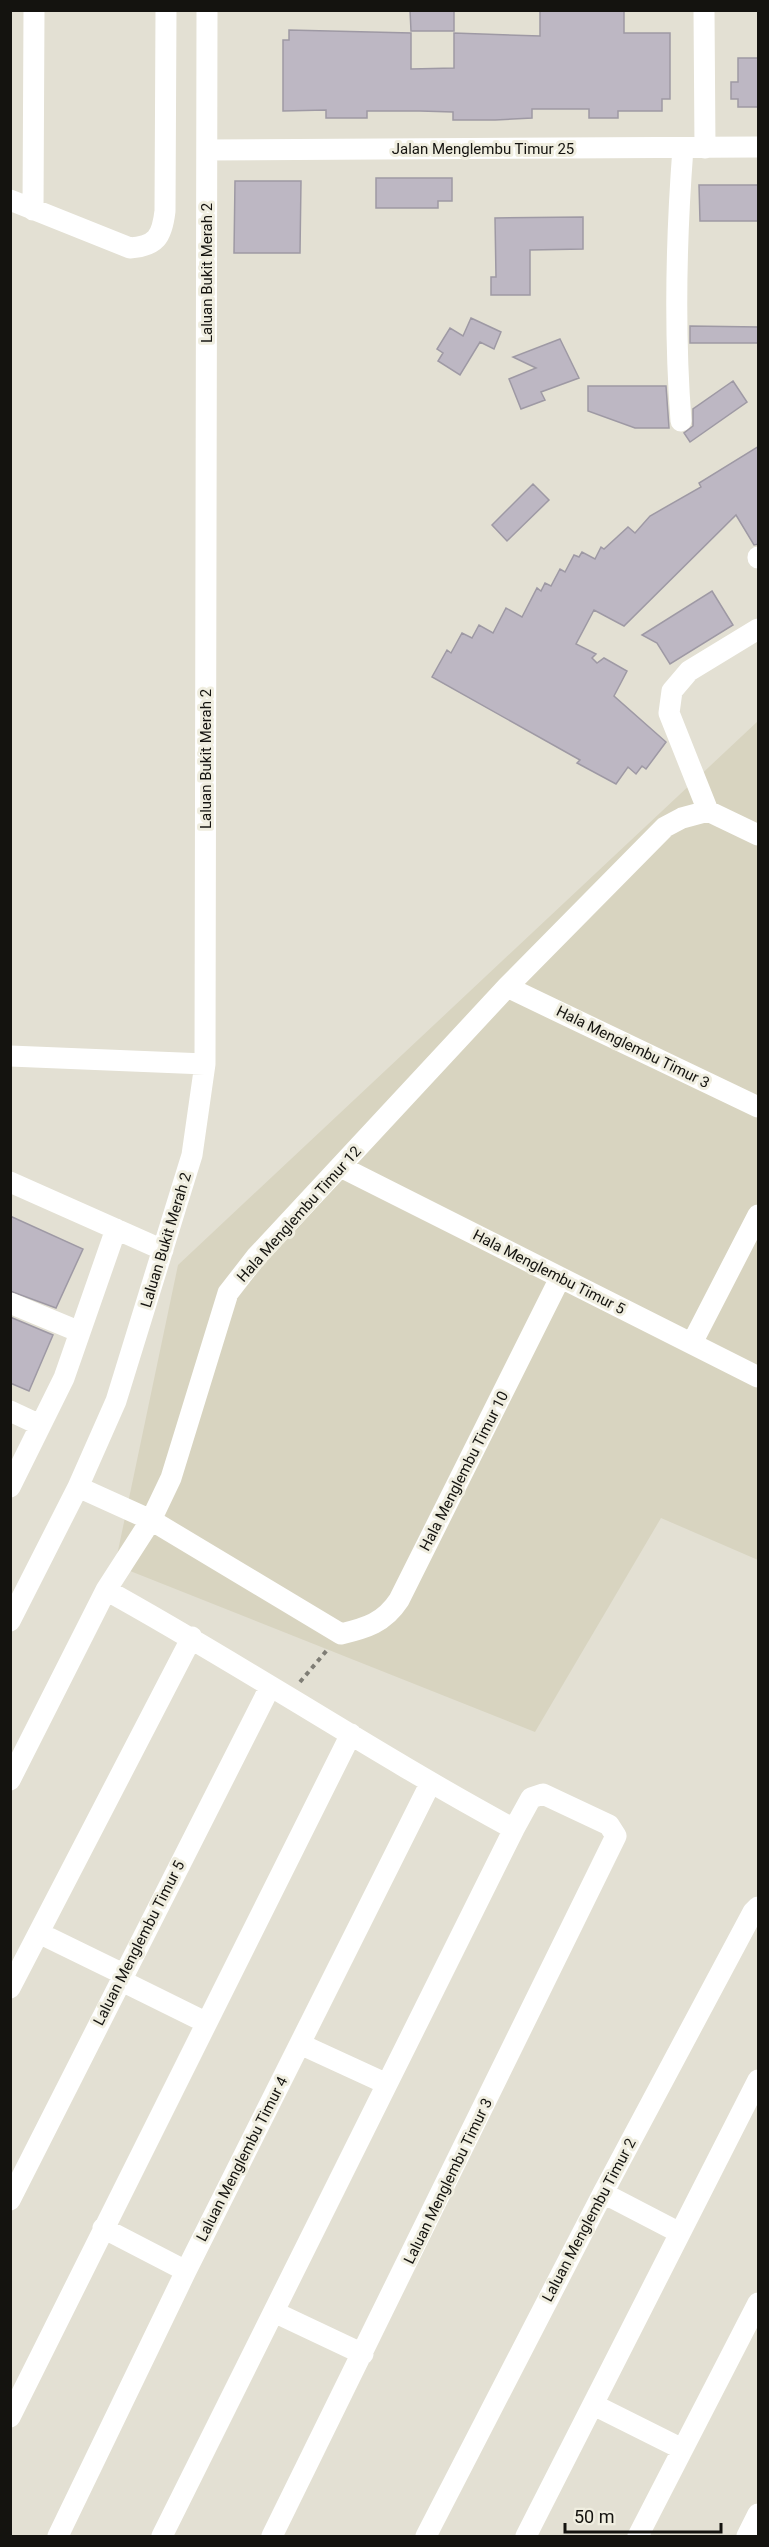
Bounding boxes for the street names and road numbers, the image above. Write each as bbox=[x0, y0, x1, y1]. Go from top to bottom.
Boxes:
street label: Jalan Menglembu Timur 25 bbox=[392, 140, 574, 158]
street label: Laluan Bukit Merah 2 bbox=[198, 203, 216, 343]
street label: Laluan Bukit Merah 2 bbox=[197, 689, 215, 829]
street label: Hala Menglembu Timur 3 bbox=[553, 1002, 713, 1092]
street label: Hala Menglembu Timur 12 bbox=[233, 1142, 365, 1286]
street label: Laluan Bukit Merah 2 bbox=[137, 1170, 195, 1310]
street label: Hala Menglembu Timur 5 bbox=[470, 1226, 628, 1318]
street label: Hala Menglembu Timur 10 bbox=[416, 1388, 512, 1554]
street label: Laluan Menglembu Timur 5 bbox=[90, 1858, 188, 2028]
street label: Laluan Menglembu Timur 4 bbox=[193, 2073, 292, 2244]
street label: Laluan Menglembu Timur 3 bbox=[400, 2095, 496, 2267]
street label: Laluan Menglembu Timur 2 bbox=[538, 2135, 640, 2305]

